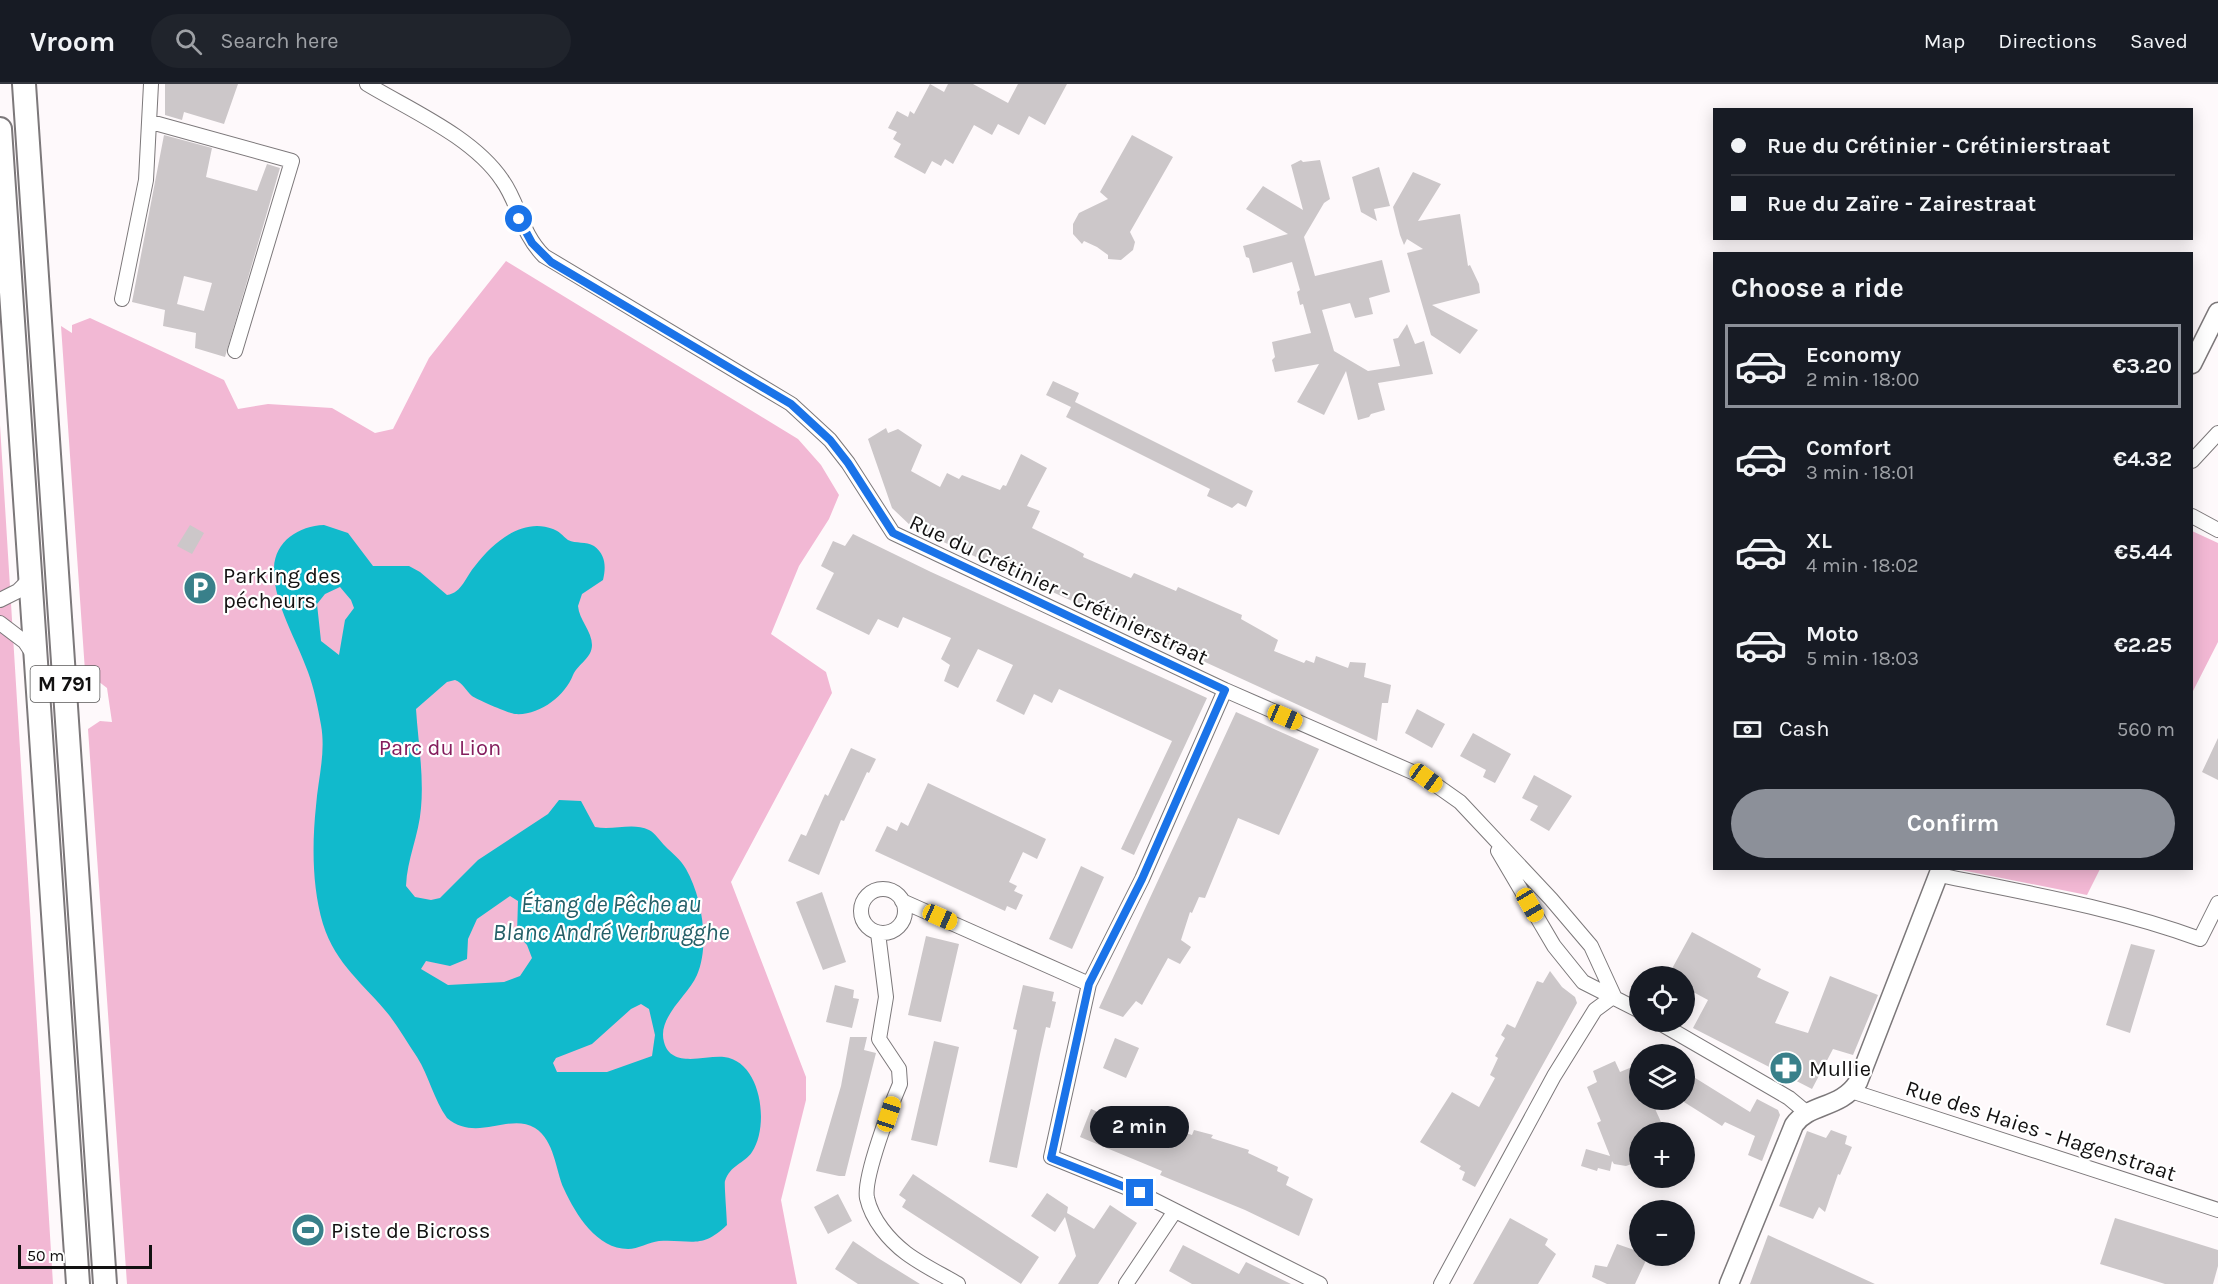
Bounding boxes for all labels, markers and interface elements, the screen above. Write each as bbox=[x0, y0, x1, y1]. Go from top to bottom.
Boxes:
search box bbox=[151, 14, 571, 68]
text: Vroom bbox=[30, 25, 115, 58]
icon: search bbox=[172, 25, 205, 58]
text: Search here bbox=[220, 28, 339, 54]
text: Map bbox=[1924, 29, 1965, 53]
text: Directions bbox=[1998, 29, 2097, 53]
text: Saved bbox=[2130, 29, 2188, 53]
text: Rue du Crétinier - Crétinierstraat bbox=[1767, 133, 2110, 159]
text: Rue du Zaïre - Zairestraat bbox=[1767, 191, 2036, 217]
route start bbox=[505, 205, 532, 232]
text: Choose a ride bbox=[1731, 272, 1904, 304]
icon: car bbox=[1734, 339, 1788, 393]
text: Economy bbox=[1806, 342, 1901, 368]
text: €3.20 bbox=[2112, 353, 2172, 379]
text: 2 min · 18:00 bbox=[1806, 368, 1919, 391]
icon: car bbox=[1734, 432, 1788, 486]
text: Comfort bbox=[1806, 435, 1891, 461]
text: €4.32 bbox=[2113, 446, 2172, 472]
text: 3 min · 18:01 bbox=[1806, 461, 1914, 484]
street label: Rue du Crétinier - Crétinierstraat bbox=[905, 509, 1212, 671]
icon: car bbox=[1734, 525, 1788, 579]
text: XL bbox=[1806, 528, 1832, 554]
text: €5.44 bbox=[2114, 539, 2172, 565]
text: 4 min · 18:02 bbox=[1806, 554, 1919, 577]
place label: Parking des pécheurs bbox=[223, 563, 341, 614]
parking icon: Parking des pécheurs bbox=[182, 570, 218, 606]
icon: car bbox=[1734, 618, 1788, 672]
text: Moto bbox=[1806, 621, 1859, 647]
text: €2.25 bbox=[2114, 632, 2172, 658]
text: 5 min · 18:03 bbox=[1806, 647, 1919, 670]
road number: M 791 bbox=[31, 666, 100, 702]
car bbox=[1265, 702, 1305, 732]
icon: cash bbox=[1731, 713, 1764, 746]
text: Cash bbox=[1779, 716, 1829, 742]
text: 560 m bbox=[2117, 718, 2175, 741]
park label: Parc du Lion bbox=[379, 735, 501, 761]
car bbox=[1406, 760, 1446, 796]
button: Confirm bbox=[1731, 789, 2175, 858]
car bbox=[1513, 885, 1547, 925]
water label: Étang de Pêche au Blanc André Verbrugghe bbox=[493, 890, 729, 946]
car bbox=[920, 901, 960, 933]
map controls bbox=[1629, 966, 1695, 1266]
button: locate bbox=[1629, 966, 1695, 1032]
button: layers bbox=[1629, 1044, 1695, 1110]
pharmacy icon: Mullie bbox=[1768, 1050, 1804, 1086]
place label: Mullie bbox=[1809, 1056, 1871, 1082]
street label: Rue des Haies - Hagenstraat bbox=[1902, 1075, 2179, 1187]
car bbox=[875, 1094, 903, 1134]
callout: 2 min bbox=[1090, 1106, 1190, 1148]
text: 2 min bbox=[1112, 1115, 1167, 1138]
button: + bbox=[1629, 1122, 1695, 1188]
route end bbox=[1126, 1179, 1153, 1206]
button: − bbox=[1629, 1200, 1695, 1266]
sports icon: Piste de Bicross bbox=[290, 1212, 326, 1248]
place label: Piste de Bicross bbox=[331, 1218, 490, 1244]
scale bar bbox=[18, 1242, 152, 1270]
text: 50 m bbox=[27, 1246, 64, 1265]

